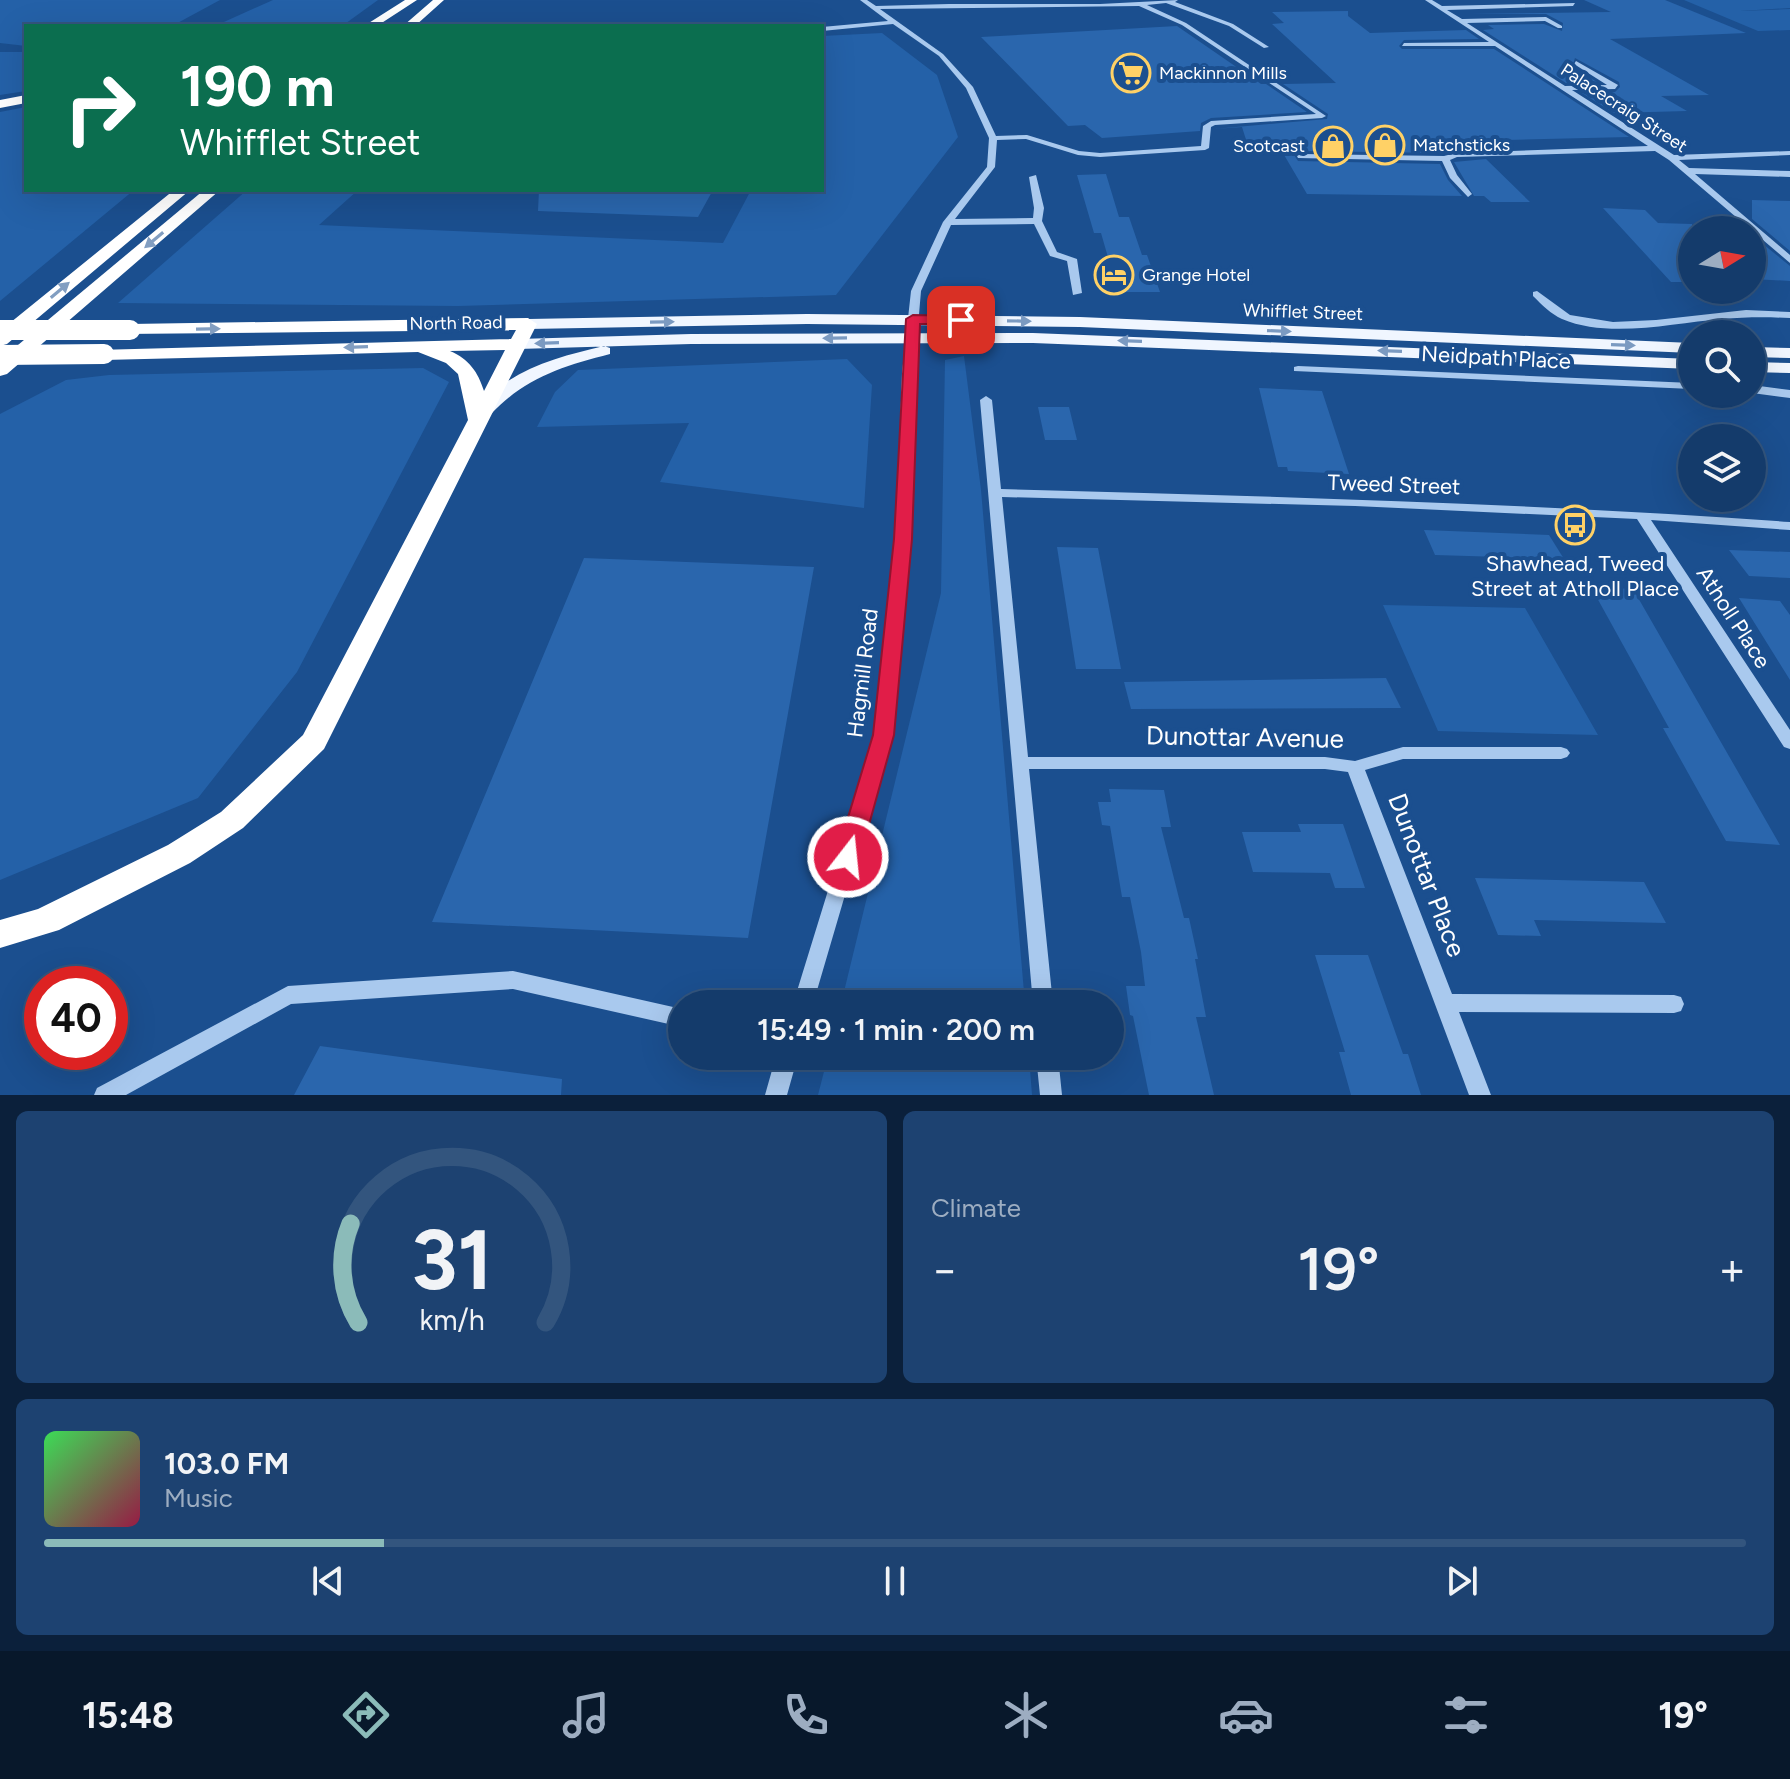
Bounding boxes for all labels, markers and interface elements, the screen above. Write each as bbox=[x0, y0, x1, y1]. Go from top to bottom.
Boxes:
supermarket icon: Mackinnon Mills bbox=[1110, 52, 1152, 94]
text: 190 m bbox=[180, 53, 335, 120]
icon: right bbox=[48, 56, 152, 160]
street label: Palacecraig Street bbox=[1556, 59, 1692, 157]
place label: Mackinnon Mills bbox=[1159, 62, 1287, 84]
text: Whifflet Street bbox=[180, 121, 420, 164]
shop icon: Matchsticks bbox=[1364, 124, 1406, 166]
shop icon: Scotcast bbox=[1312, 125, 1354, 167]
place label: Matchsticks bbox=[1413, 134, 1510, 156]
place label: Scotcast bbox=[1233, 135, 1305, 157]
north arrow bbox=[1678, 216, 1766, 304]
map controls bbox=[1678, 216, 1766, 512]
one-way arrow bbox=[144, 231, 164, 248]
hotel icon: Grange Hotel bbox=[1093, 254, 1135, 296]
place label: Grange Hotel bbox=[1142, 264, 1250, 286]
one-way arrow bbox=[50, 282, 70, 299]
pin bbox=[927, 286, 995, 354]
icon: arrive bbox=[939, 298, 983, 342]
street label: Whifflet Street bbox=[1243, 299, 1364, 325]
street label: North Road bbox=[409, 311, 503, 335]
one-way arrow bbox=[1007, 315, 1032, 328]
one-way arrow bbox=[650, 316, 675, 328]
button: search bbox=[1678, 320, 1766, 408]
one-way arrow bbox=[196, 323, 221, 335]
one-way arrow bbox=[1267, 324, 1292, 337]
one-way arrow bbox=[822, 332, 847, 344]
one-way arrow bbox=[1117, 334, 1142, 347]
one-way arrow bbox=[534, 337, 559, 350]
one-way arrow bbox=[1611, 338, 1636, 351]
street label: Neidpath Place bbox=[1420, 340, 1572, 375]
one-way arrow bbox=[343, 341, 368, 353]
one-way arrow bbox=[1377, 345, 1402, 358]
button: layers bbox=[1678, 424, 1766, 512]
street label: Tweed Street bbox=[1327, 469, 1461, 500]
bus stop icon: Shawhead, Tweed Street at Atholl Place bbox=[1554, 504, 1596, 546]
place label: Shawhead, Tweed Street at Atholl Place bbox=[1471, 550, 1679, 602]
street label: Atholl Place bbox=[1691, 561, 1777, 673]
street label: Hagmill Road bbox=[841, 607, 884, 739]
street label: Dunottar Avenue bbox=[1146, 719, 1344, 755]
street label: Dunottar Place bbox=[1381, 789, 1473, 961]
position arrow bbox=[806, 815, 890, 899]
speed limit sign: 40 bbox=[24, 966, 128, 1070]
text: 15:49 · 1 min · 200 m bbox=[757, 1011, 1035, 1048]
text: Climate bbox=[931, 1192, 1021, 1224]
text: 31 bbox=[411, 1210, 492, 1310]
text: 19° bbox=[1297, 1233, 1380, 1305]
text: − bbox=[931, 1243, 958, 1296]
text: + bbox=[1719, 1243, 1746, 1296]
text: km/h bbox=[419, 1303, 484, 1337]
text: 103.0 FM bbox=[164, 1445, 289, 1482]
text: Music bbox=[164, 1482, 233, 1514]
icon: previous bbox=[306, 1559, 350, 1603]
icon: pause bbox=[873, 1559, 917, 1603]
icon: next bbox=[1440, 1559, 1484, 1603]
icon: directions bbox=[338, 1687, 394, 1743]
icon: music bbox=[558, 1687, 614, 1743]
icon: phone bbox=[778, 1687, 834, 1743]
icon: climate bbox=[998, 1687, 1054, 1743]
icon: car bbox=[1218, 1687, 1274, 1743]
icon: filters bbox=[1438, 1687, 1494, 1743]
text: 15:48 bbox=[82, 1694, 174, 1737]
text: 19° bbox=[1658, 1694, 1708, 1737]

